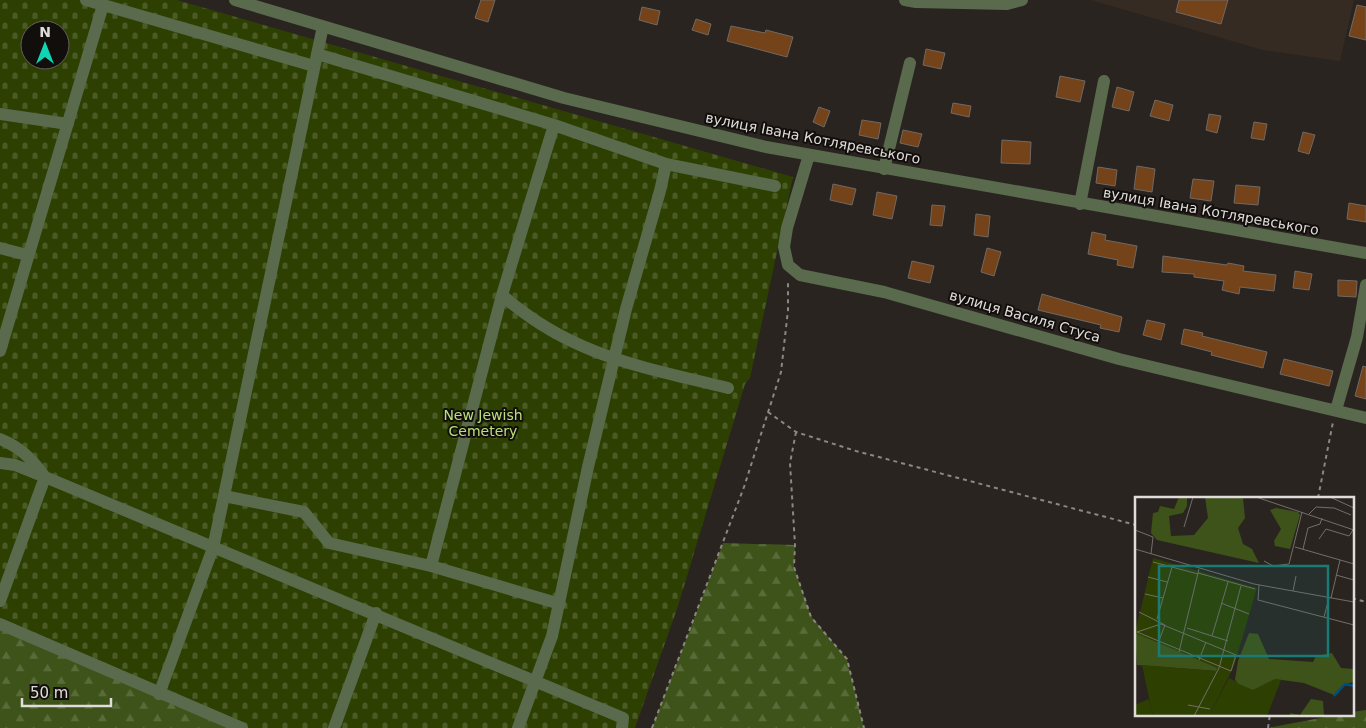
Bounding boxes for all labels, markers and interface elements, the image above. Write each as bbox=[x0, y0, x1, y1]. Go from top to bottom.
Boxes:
north arrow bbox=[20, 20, 70, 70]
text: N bbox=[39, 24, 51, 40]
street label: вулиця Івана Котляревського bbox=[704, 109, 922, 167]
street label: вулиця Івана Котляревського bbox=[1102, 184, 1320, 238]
street label: вулиця Василя Стуса bbox=[948, 287, 1102, 345]
park label: New Jewish Cemetery bbox=[443, 407, 523, 439]
inset map bbox=[1135, 497, 1354, 716]
scale bar bbox=[22, 676, 111, 708]
text: 50 m bbox=[30, 684, 68, 702]

